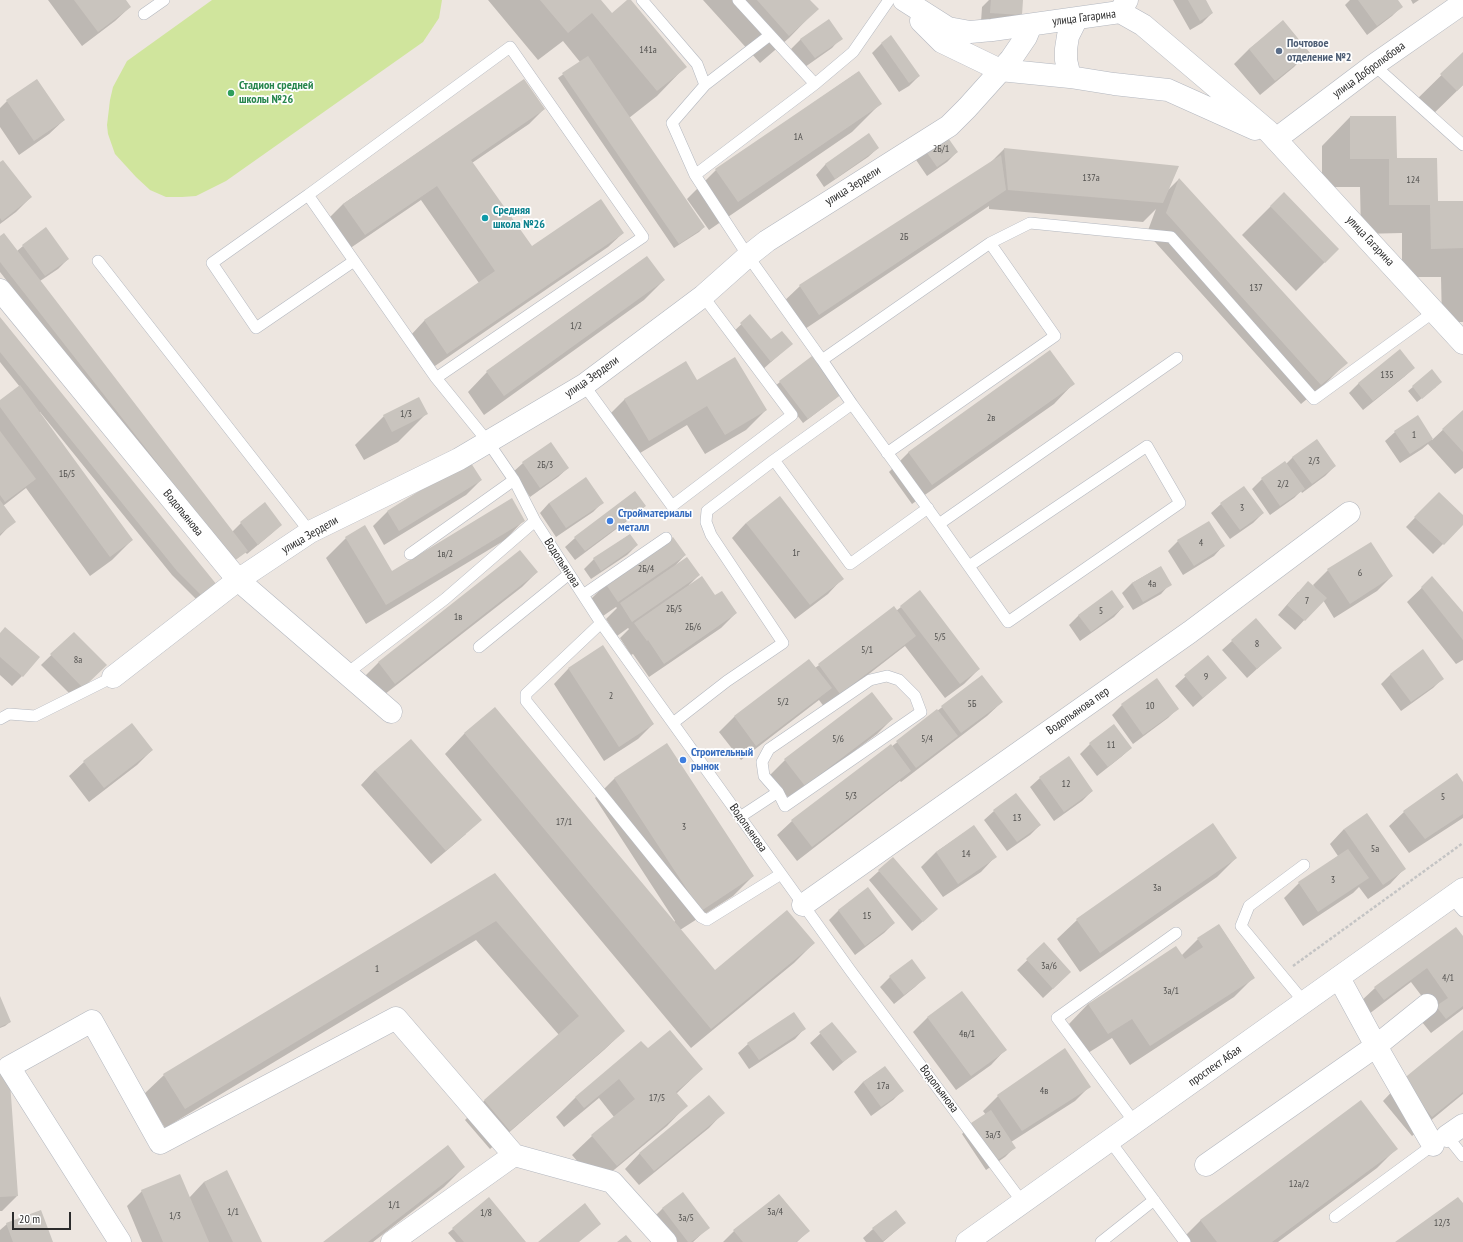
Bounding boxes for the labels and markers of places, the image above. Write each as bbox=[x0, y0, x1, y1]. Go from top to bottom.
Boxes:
place label: Почтовое отделение №2 bbox=[1287, 37, 1352, 65]
marker: Почтовое отделение №2 bbox=[1274, 46, 1284, 56]
place label: Стадион средней школы №26 bbox=[239, 79, 313, 107]
marker: Стадион средней школы №26 bbox=[226, 88, 236, 98]
place label: Средняя школа №26 bbox=[493, 204, 545, 232]
marker: Средняя школа №26 bbox=[480, 213, 490, 223]
place label: Стройматериалы металл bbox=[618, 507, 692, 535]
marker: Стройматериалы металл bbox=[605, 516, 615, 526]
place label: Строительный рынок bbox=[691, 746, 753, 774]
marker: Строительный рынок bbox=[678, 755, 688, 765]

